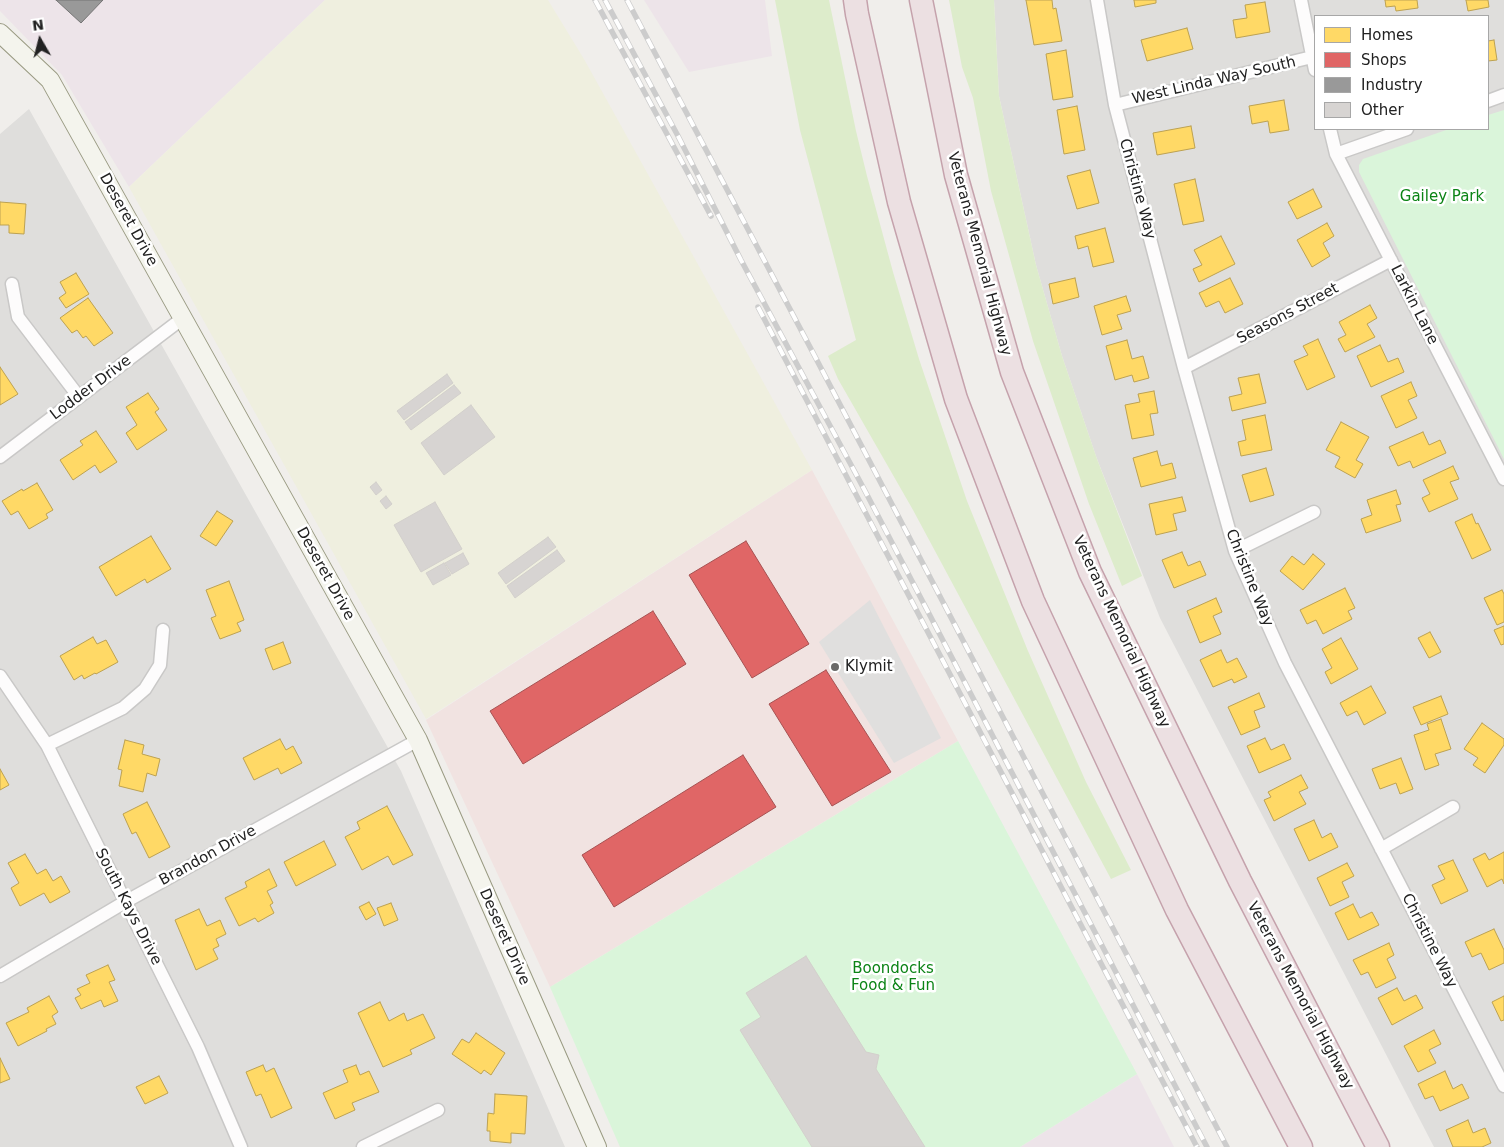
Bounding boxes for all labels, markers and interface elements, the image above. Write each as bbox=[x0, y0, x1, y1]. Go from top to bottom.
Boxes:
north arrow bbox=[15, 15, 65, 65]
legend bbox=[1314, 15, 1489, 130]
text: N bbox=[31, 16, 45, 34]
text: Homes bbox=[1361, 26, 1413, 44]
text: Shops bbox=[1361, 51, 1407, 69]
street label: West Linda Way South bbox=[1130, 53, 1298, 109]
text: Industry bbox=[1361, 76, 1423, 94]
text: Other bbox=[1361, 101, 1404, 119]
street label: Christine Way bbox=[1115, 137, 1159, 241]
street label: Veterans Memorial Highway bbox=[943, 150, 1015, 358]
street label: Deseret Drive bbox=[95, 170, 161, 270]
park label: Gailey Park bbox=[1400, 188, 1484, 206]
street label: Larkin Lane bbox=[1386, 262, 1442, 348]
street label: Seasons Street bbox=[1234, 280, 1342, 348]
street label: Lodder Drive bbox=[47, 352, 135, 424]
street label: Deseret Drive bbox=[292, 524, 358, 624]
street label: Christine Way bbox=[1221, 527, 1277, 629]
street label: Veterans Memorial Highway bbox=[1068, 533, 1174, 731]
place label: Klymit bbox=[845, 658, 893, 676]
marker: Klymit bbox=[829, 661, 841, 673]
street label: Brandon Drive bbox=[156, 822, 260, 890]
street label: South Kays Drive bbox=[91, 846, 165, 968]
street label: Deseret Drive bbox=[475, 886, 533, 988]
street label: Christine Way bbox=[1397, 891, 1461, 991]
street label: Veterans Memorial Highway bbox=[1243, 899, 1357, 1093]
park label: Boondocks Food & Fun bbox=[851, 960, 935, 995]

